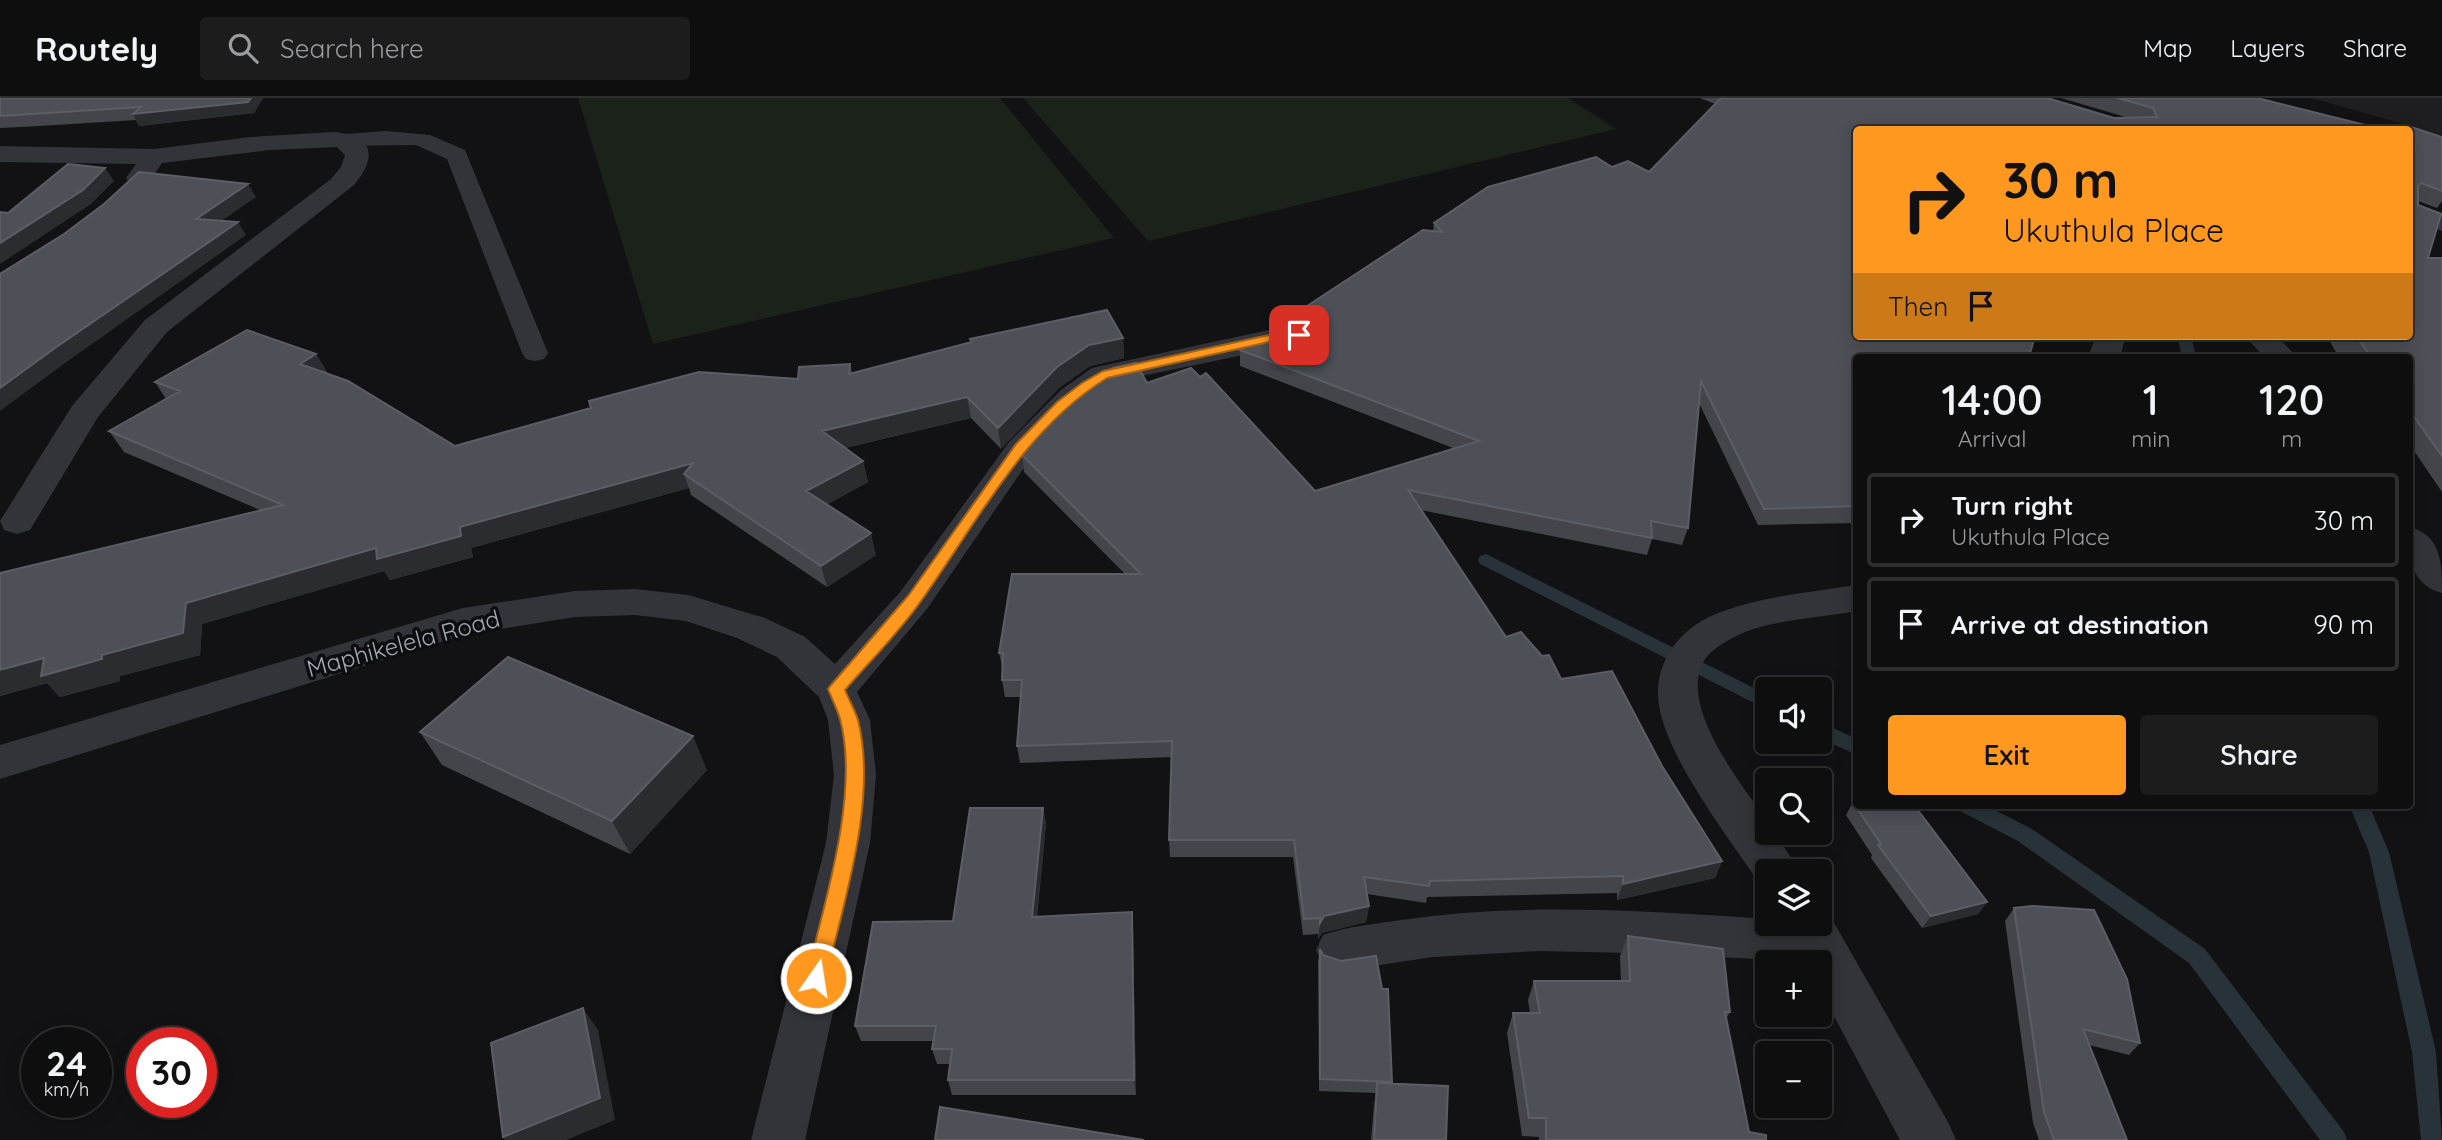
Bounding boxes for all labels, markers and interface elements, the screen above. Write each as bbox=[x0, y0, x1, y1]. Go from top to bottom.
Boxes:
search box bbox=[200, 17, 690, 80]
text: Routely bbox=[35, 28, 158, 69]
icon: search bbox=[224, 29, 262, 67]
text: Search here bbox=[280, 32, 424, 65]
text: Map bbox=[2143, 33, 2192, 63]
text: Layers bbox=[2230, 33, 2305, 63]
text: Share bbox=[2343, 33, 2407, 63]
text: 30 m bbox=[2003, 149, 2118, 210]
icon: right bbox=[1888, 154, 1979, 245]
text: Ukuthula Place bbox=[2003, 210, 2224, 250]
icon: arrive bbox=[1962, 287, 2000, 325]
text: Then bbox=[1888, 290, 1948, 323]
pin bbox=[1269, 305, 1329, 365]
icon: arrive bbox=[1280, 316, 1318, 354]
text: 14:00 bbox=[1942, 373, 2043, 426]
text: 1 bbox=[2143, 373, 2159, 426]
text: 120 bbox=[2259, 373, 2324, 426]
text: Arrival bbox=[1958, 424, 2027, 453]
text: min bbox=[2131, 424, 2170, 453]
text: m bbox=[2281, 424, 2302, 453]
text: Turn right bbox=[1951, 489, 2073, 522]
icon: right bbox=[1892, 501, 1930, 539]
text: 30 m bbox=[2314, 504, 2374, 537]
text: Ukuthula Place bbox=[1951, 522, 2110, 551]
street label: Maphikelela Road bbox=[303, 603, 503, 683]
icon: arrive bbox=[1892, 605, 1930, 643]
text: Arrive at destination bbox=[1951, 608, 2209, 641]
text: 90 m bbox=[2313, 608, 2374, 641]
map controls bbox=[1755, 677, 1832, 1118]
button: sound bbox=[1755, 677, 1832, 754]
button: Exit bbox=[1888, 715, 2126, 795]
button: Share bbox=[2140, 715, 2378, 795]
button: search bbox=[1755, 768, 1832, 845]
button: layers bbox=[1755, 859, 1832, 936]
position arrow bbox=[779, 941, 853, 1015]
button: + bbox=[1755, 950, 1832, 1027]
speed limit sign: 30 bbox=[126, 1027, 217, 1118]
text: 24 bbox=[46, 1041, 87, 1085]
button: − bbox=[1755, 1041, 1832, 1118]
text: km/h bbox=[44, 1078, 89, 1101]

